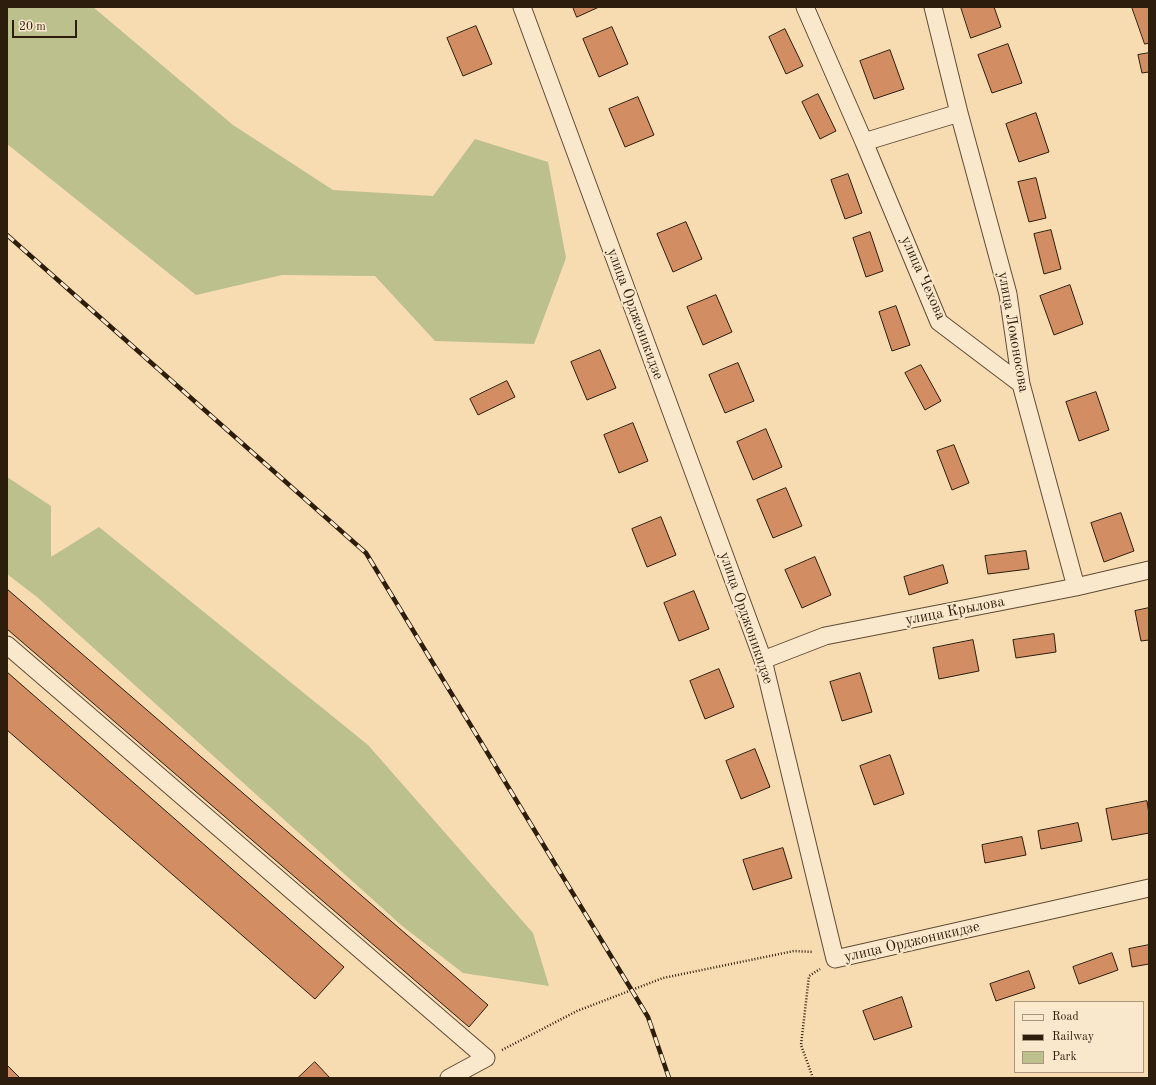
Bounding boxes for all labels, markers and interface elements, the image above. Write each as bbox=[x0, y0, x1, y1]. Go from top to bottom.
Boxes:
scale bar bbox=[14, 12, 79, 38]
text: 20 m bbox=[19, 21, 46, 33]
street label: улица Чехова bbox=[896, 233, 950, 323]
street label: улица Орджоникидзе bbox=[603, 246, 667, 382]
street label: улица Ломоносова bbox=[994, 270, 1032, 394]
street label: улица Орджоникидзе bbox=[715, 550, 777, 686]
street label: улица Крылова bbox=[904, 593, 1006, 629]
street label: улица Орджоникидзе bbox=[842, 918, 982, 966]
legend bbox=[1014, 1001, 1144, 1073]
text: Road bbox=[1052, 1011, 1079, 1023]
text: Railway bbox=[1052, 1031, 1094, 1043]
text: Park bbox=[1052, 1051, 1077, 1063]

